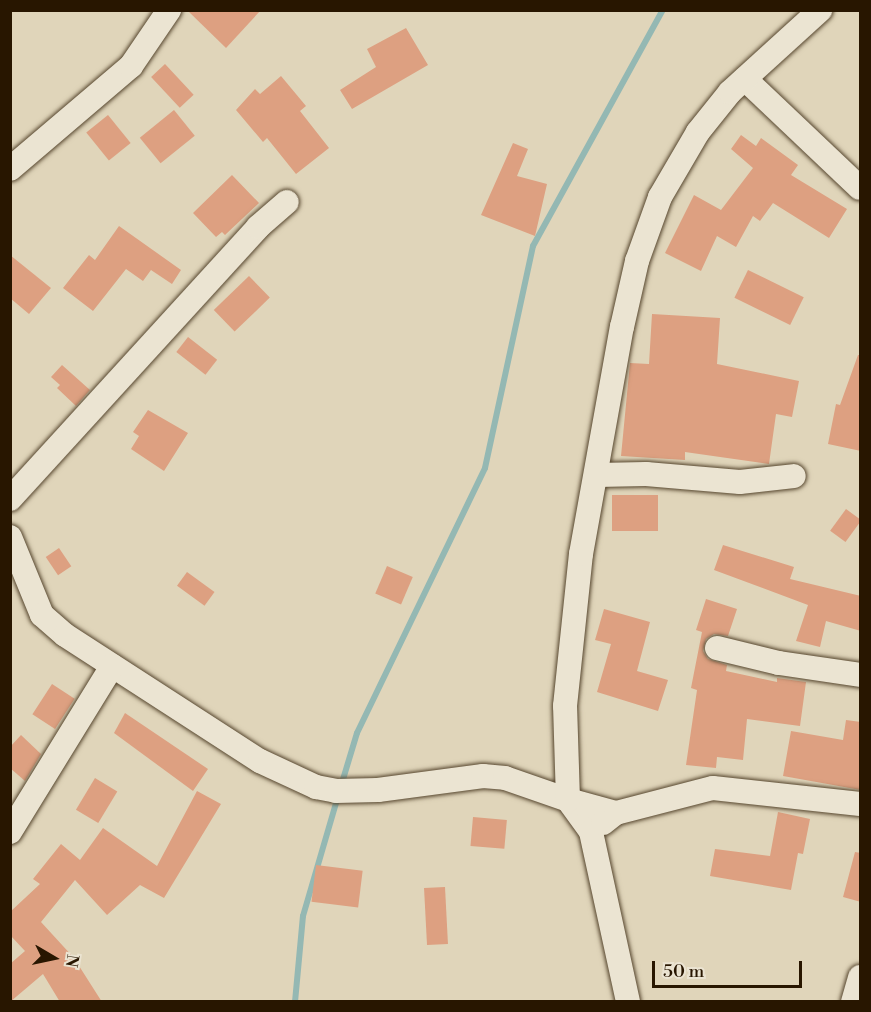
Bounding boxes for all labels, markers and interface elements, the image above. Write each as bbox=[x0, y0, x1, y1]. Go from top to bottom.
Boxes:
north arrow bbox=[24, 928, 84, 988]
scale bar bbox=[655, 949, 805, 987]
text: N bbox=[61, 953, 83, 969]
text: 50 m bbox=[663, 960, 704, 983]

